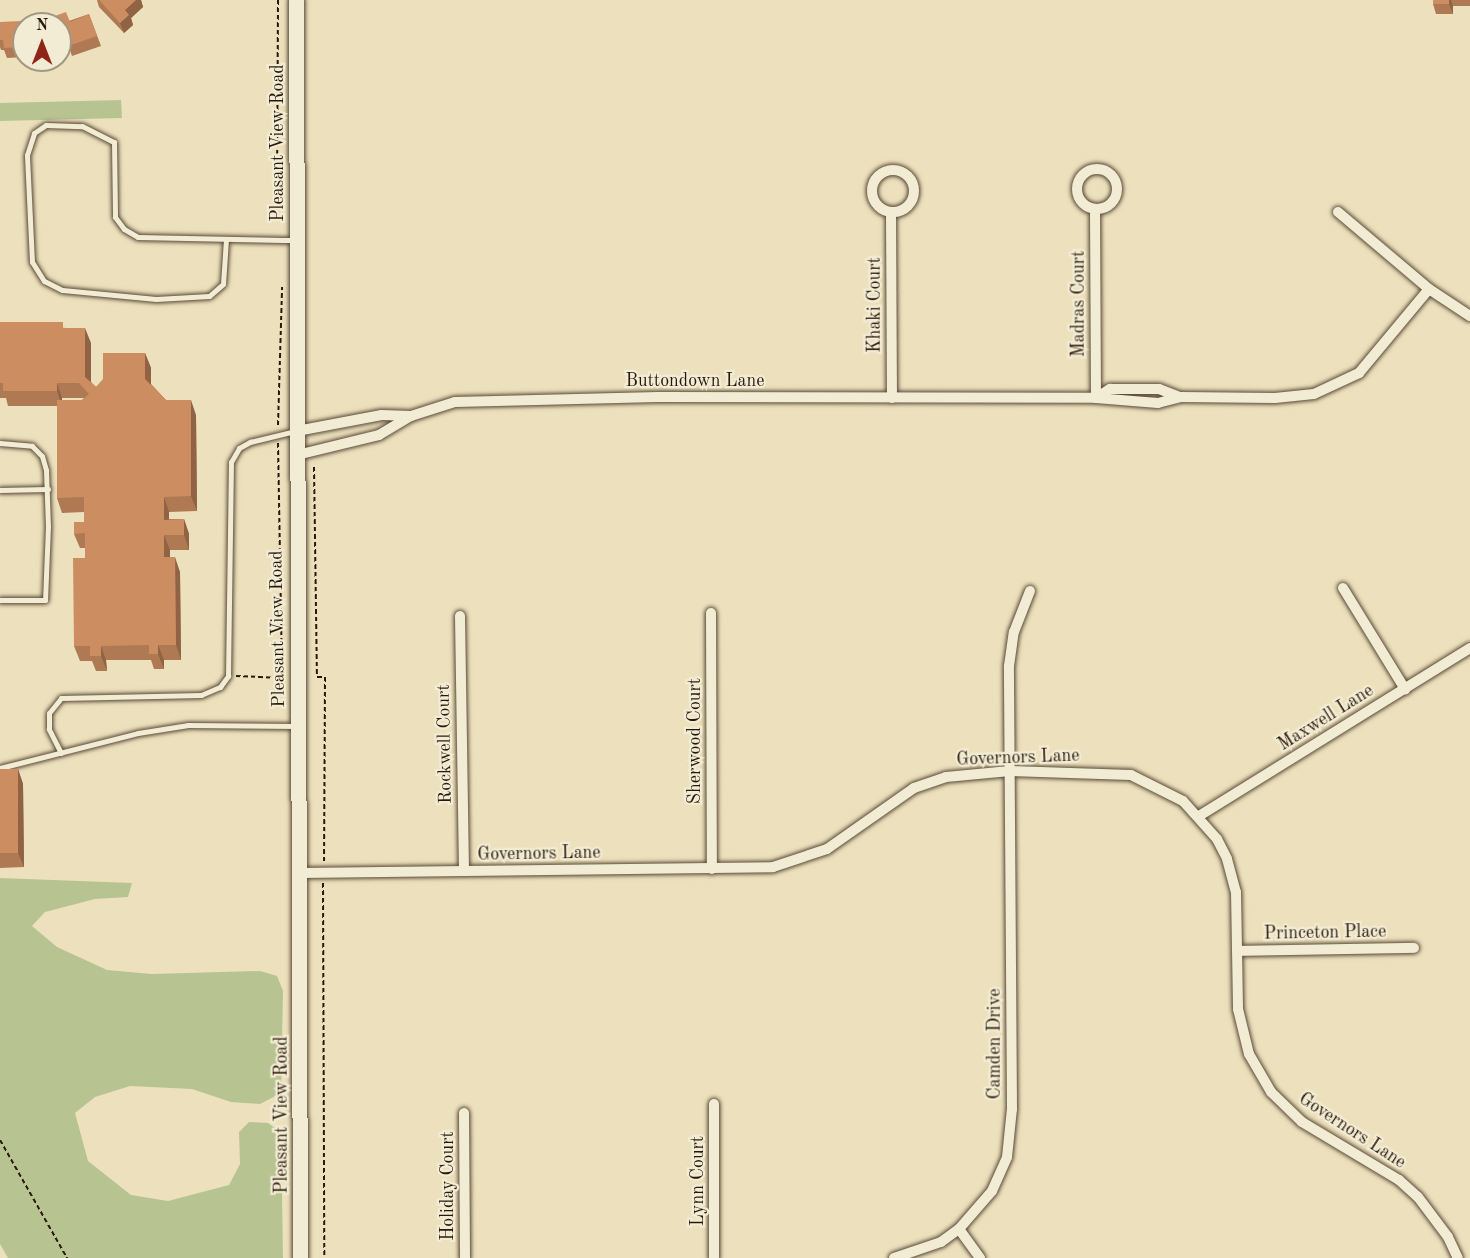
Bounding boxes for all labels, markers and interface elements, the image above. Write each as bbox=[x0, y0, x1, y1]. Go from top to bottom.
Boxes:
north arrow bbox=[12, 12, 72, 72]
text: N bbox=[36, 18, 48, 34]
street label: Pleasant View Road bbox=[267, 64, 289, 222]
street label: Madras Court bbox=[1068, 251, 1090, 357]
street label: Khaki Court bbox=[864, 257, 886, 353]
street label: Buttondown Lane bbox=[626, 370, 764, 392]
street label: Pleasant View Road bbox=[266, 550, 290, 708]
street label: Sherwood Court bbox=[684, 678, 706, 804]
street label: Maxwell Lane bbox=[1274, 680, 1378, 756]
street label: Rockwell Court bbox=[433, 684, 457, 804]
street label: Governors Lane bbox=[956, 745, 1080, 771]
street label: Governors Lane bbox=[477, 842, 601, 866]
street label: Princeton Place bbox=[1264, 921, 1386, 945]
street label: Camden Drive bbox=[984, 989, 1006, 1099]
street label: Pleasant View Road bbox=[271, 1036, 293, 1194]
street label: Governors Lane bbox=[1294, 1088, 1410, 1174]
street label: Holiday Court bbox=[437, 1131, 459, 1241]
street label: Lynn Court bbox=[687, 1136, 709, 1226]

